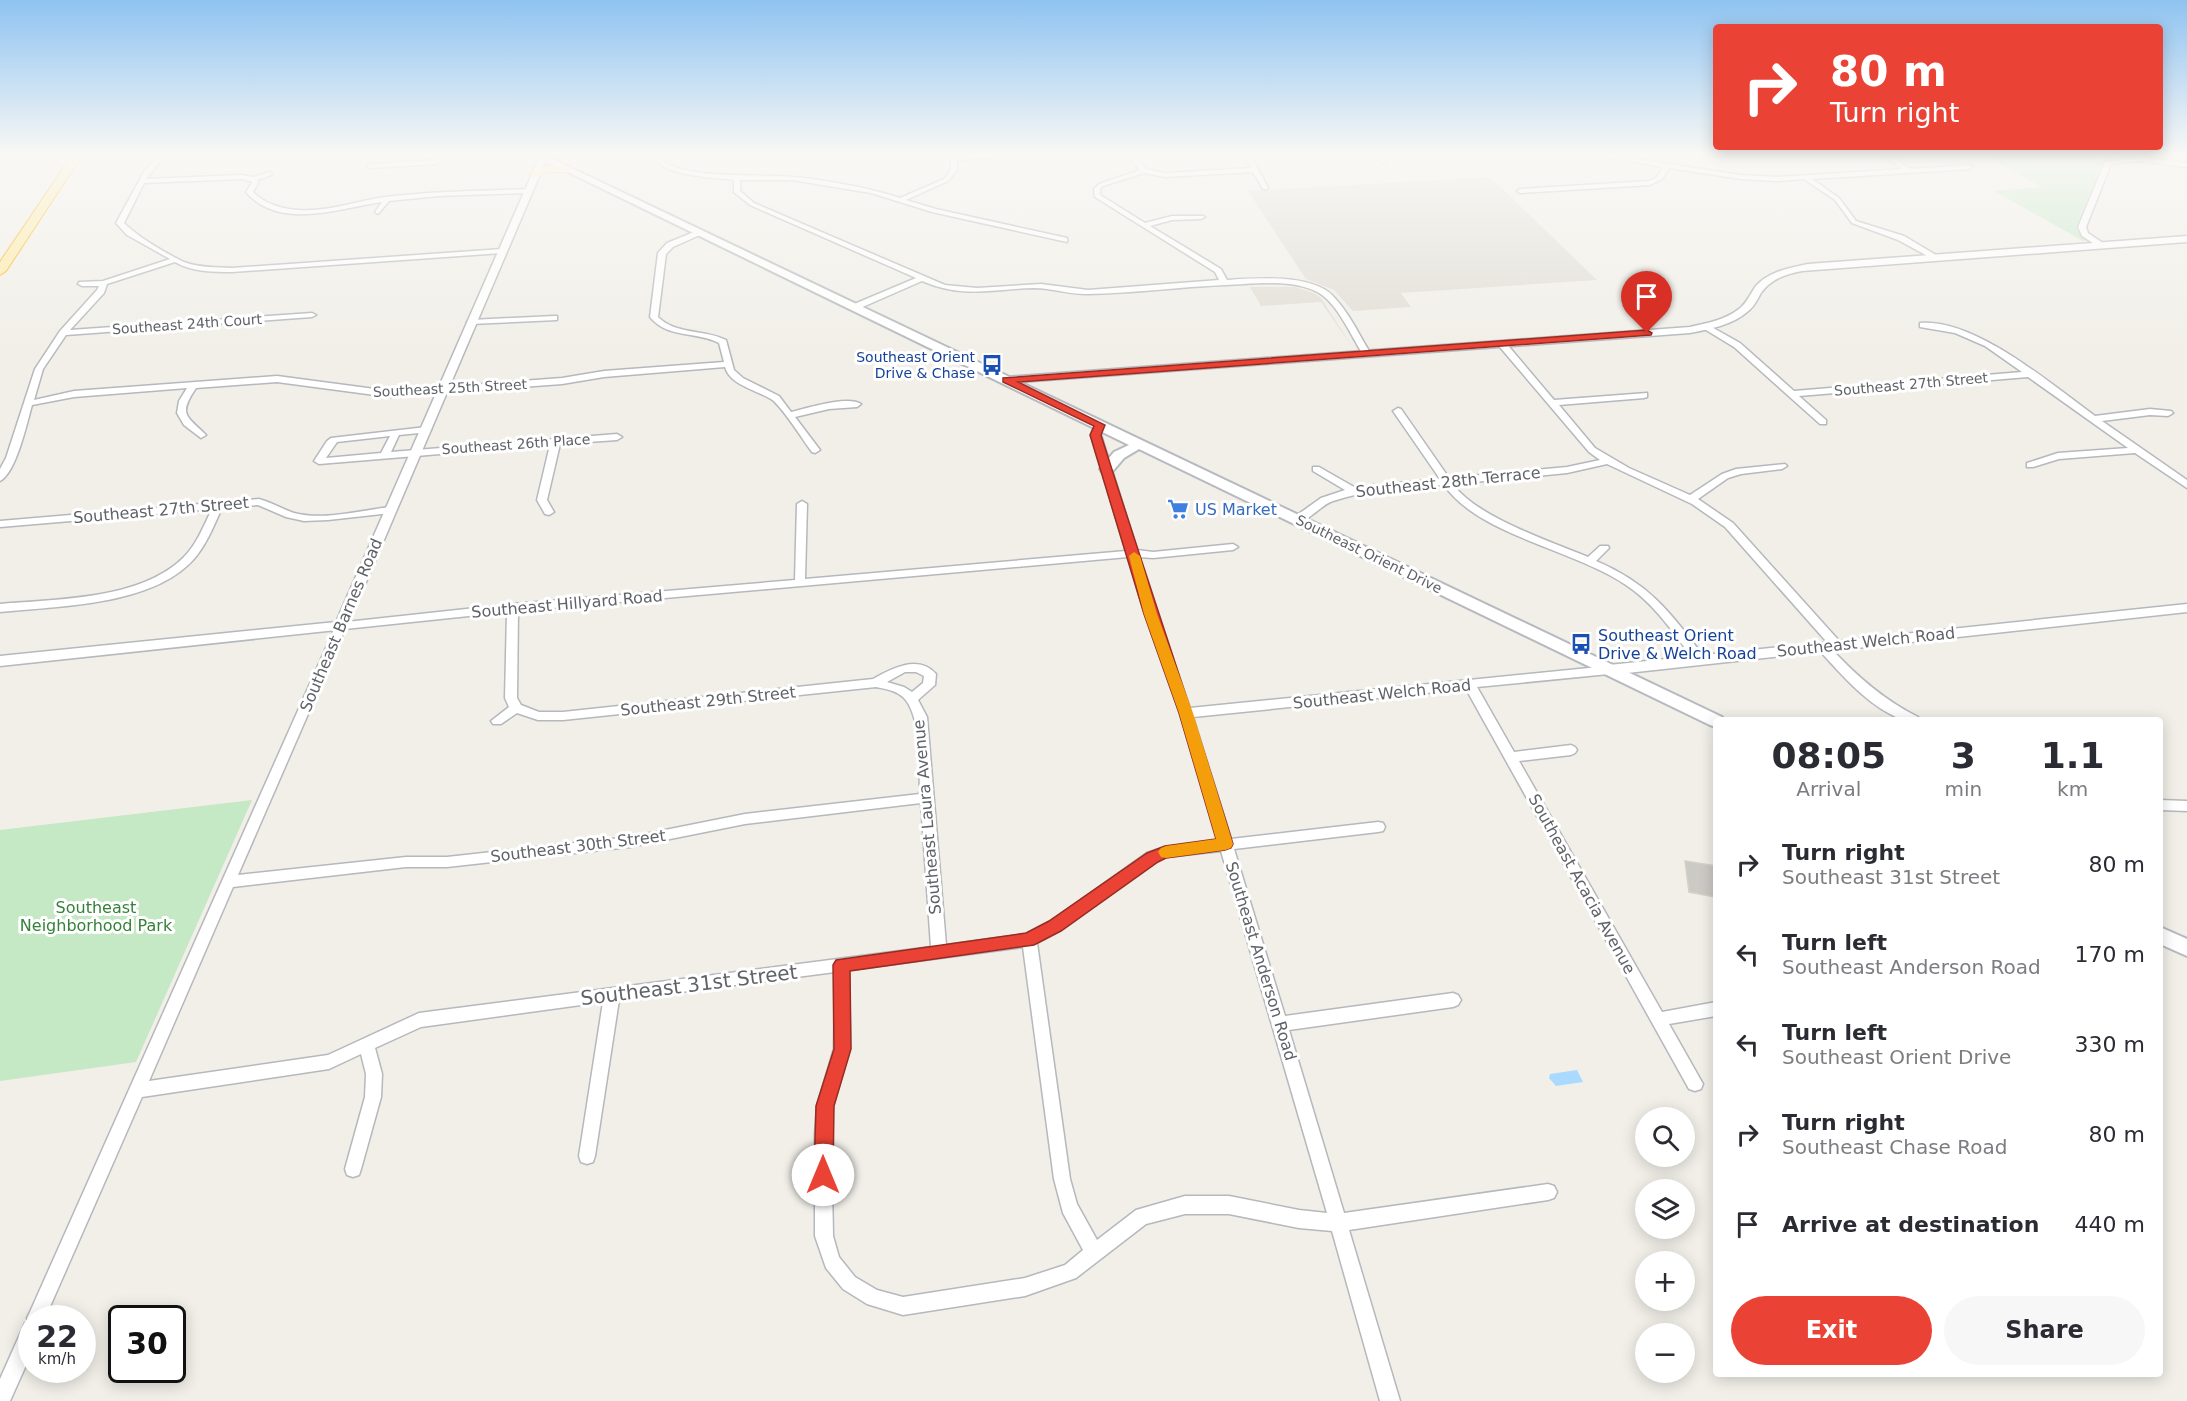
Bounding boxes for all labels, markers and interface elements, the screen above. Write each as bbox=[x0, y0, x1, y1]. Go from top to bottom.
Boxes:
text: 80 m bbox=[1830, 47, 1947, 96]
icon: right bbox=[1731, 48, 1809, 126]
text: Turn right bbox=[1830, 97, 1959, 128]
pin bbox=[1621, 271, 1672, 333]
icon: arrive bbox=[1630, 280, 1663, 313]
street label: Southeast 24th Court bbox=[112, 311, 263, 337]
place label: Southeast Orient Drive & Chase bbox=[856, 349, 975, 381]
bus stop icon: Southeast Orient Drive & Chase bbox=[980, 353, 1004, 377]
street label: Southeast 27th Street bbox=[1833, 369, 1989, 399]
street label: Southeast 25th Street bbox=[373, 376, 528, 400]
street label: Southeast 26th Place bbox=[441, 431, 591, 457]
street label: Southeast 28th Terrace bbox=[1355, 463, 1541, 501]
street label: Southeast 27th Street bbox=[72, 493, 250, 527]
supermarket icon: US Market bbox=[1166, 497, 1190, 521]
place label: US Market bbox=[1195, 500, 1277, 519]
street label: Southeast Orient Drive bbox=[1293, 512, 1445, 596]
street label: Southeast Barnes Road bbox=[296, 535, 386, 715]
street label: Southeast Hillyard Road bbox=[470, 586, 664, 622]
street label: Southeast Welch Road bbox=[1776, 623, 1956, 661]
place label: Southeast Orient Drive & Welch Road bbox=[1598, 626, 1757, 663]
bus stop icon: Southeast Orient Drive & Welch Road bbox=[1569, 632, 1593, 656]
street label: Southeast Welch Road bbox=[1292, 675, 1472, 713]
street label: Southeast 29th Street bbox=[619, 682, 797, 720]
street label: Southeast Laura Avenue bbox=[909, 719, 945, 915]
text: 08:05 bbox=[1771, 735, 1886, 776]
text: 3 bbox=[1951, 735, 1976, 776]
text: 1.1 bbox=[2041, 735, 2105, 776]
text: Arrival bbox=[1796, 777, 1861, 801]
text: min bbox=[1945, 777, 1982, 801]
text: km bbox=[2057, 777, 2088, 801]
street label: Southeast Acacia Avenue bbox=[1525, 791, 1639, 977]
street label: Southeast 30th Street bbox=[489, 826, 667, 866]
text: Turn right bbox=[1782, 840, 1905, 865]
icon: right bbox=[1731, 848, 1764, 881]
text: 80 m bbox=[2089, 852, 2145, 877]
street label: Southeast Anderson Road bbox=[1222, 859, 1300, 1063]
text: Southeast 31st Street bbox=[1782, 865, 2000, 889]
park label: Southeast Neighborhood Park bbox=[20, 898, 173, 935]
text: Turn left bbox=[1782, 930, 1887, 955]
icon: left bbox=[1731, 938, 1764, 971]
text: 170 m bbox=[2075, 942, 2145, 967]
text: Southeast Anderson Road bbox=[1782, 955, 2041, 979]
street label: Southeast 31st Street bbox=[579, 960, 799, 1010]
text: Turn left bbox=[1782, 1020, 1887, 1045]
icon: left bbox=[1731, 1028, 1764, 1061]
text: 330 m bbox=[2075, 1032, 2145, 1057]
text: Southeast Orient Drive bbox=[1782, 1045, 2011, 1069]
map controls bbox=[1635, 1107, 1695, 1383]
button: search bbox=[1635, 1107, 1695, 1167]
text: Turn right bbox=[1782, 1110, 1905, 1135]
icon: right bbox=[1731, 1118, 1764, 1151]
text: 80 m bbox=[2089, 1122, 2145, 1147]
text: Southeast Chase Road bbox=[1782, 1135, 2007, 1159]
position arrow bbox=[791, 1143, 855, 1207]
button: layers bbox=[1635, 1179, 1695, 1239]
icon: arrive bbox=[1731, 1208, 1764, 1241]
text: Arrive at destination bbox=[1782, 1212, 2039, 1237]
text: 440 m bbox=[2075, 1212, 2145, 1237]
button: + bbox=[1635, 1251, 1695, 1311]
button: Exit bbox=[1731, 1296, 1932, 1365]
button: Share bbox=[1944, 1296, 2145, 1365]
speed limit sign: 30 bbox=[108, 1305, 186, 1383]
text: 22 bbox=[36, 1319, 78, 1354]
button: − bbox=[1635, 1323, 1695, 1383]
text: km/h bbox=[38, 1350, 76, 1368]

